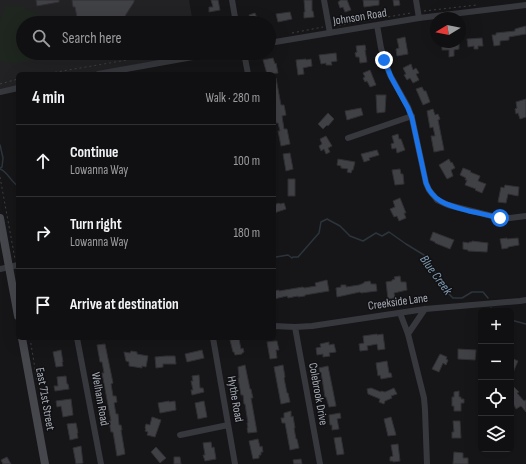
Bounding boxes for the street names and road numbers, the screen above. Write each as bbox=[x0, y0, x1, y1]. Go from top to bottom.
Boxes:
street label: Johnson Road bbox=[331, 5, 388, 29]
street label: Creekside Lane bbox=[367, 290, 429, 314]
street label: Colebrook Drive bbox=[305, 361, 331, 427]
street label: East 71st Street bbox=[32, 366, 58, 432]
street label: Welham Road bbox=[88, 371, 112, 427]
street label: Hythe Road bbox=[224, 375, 246, 423]

